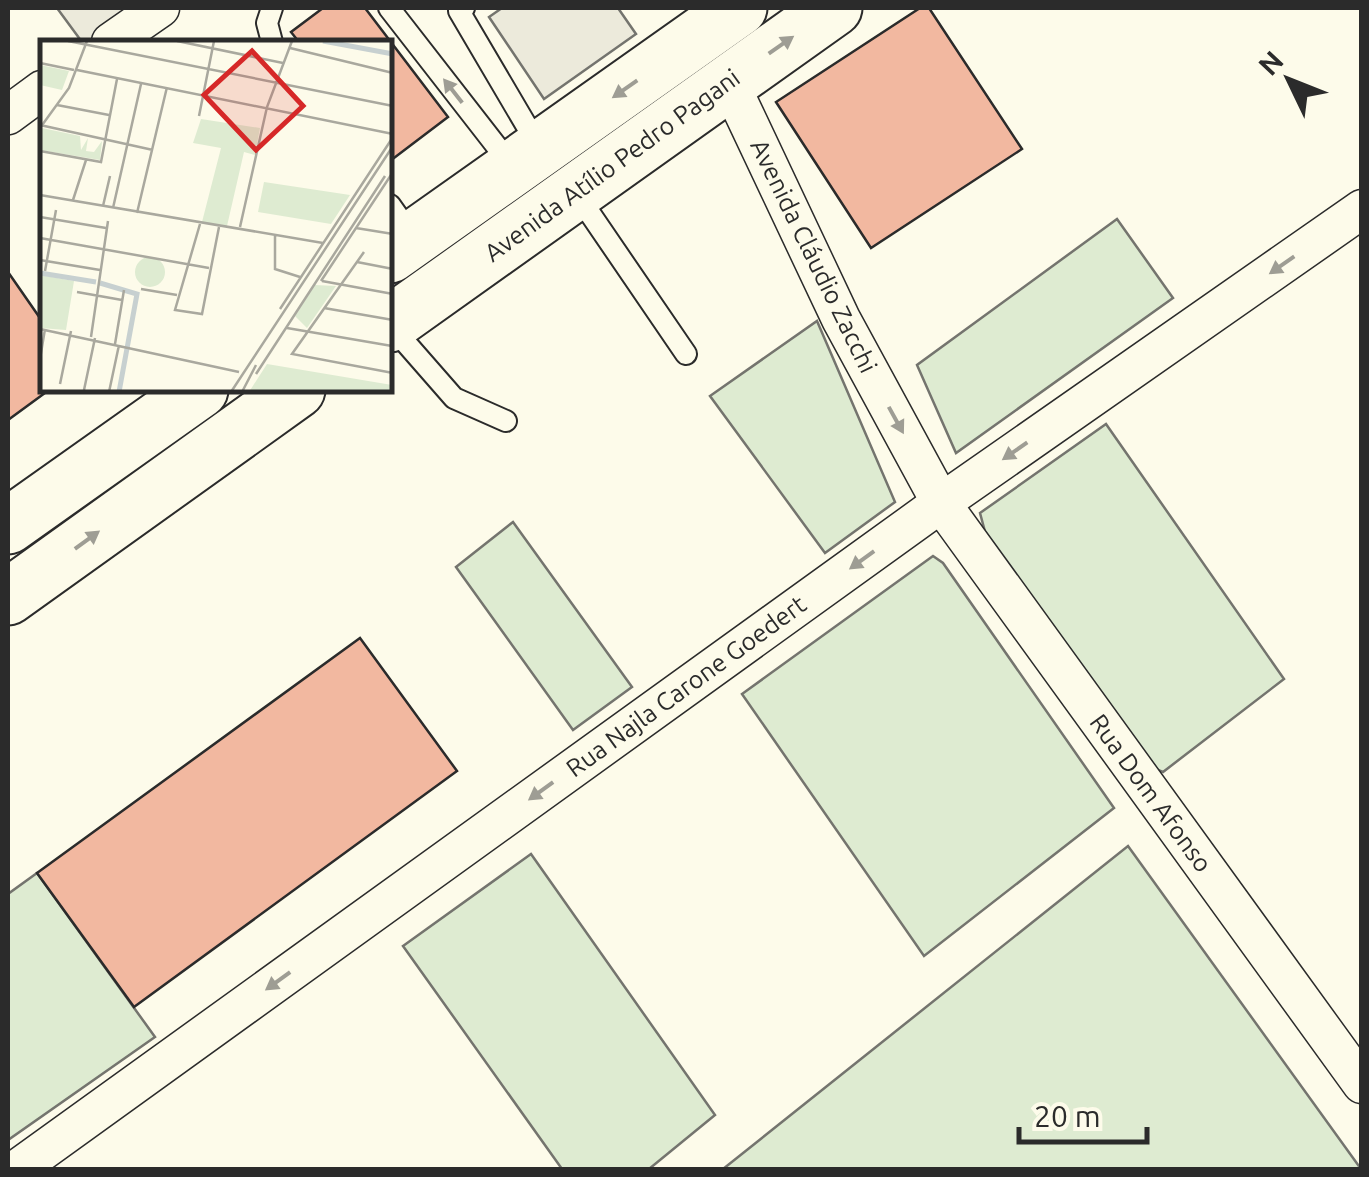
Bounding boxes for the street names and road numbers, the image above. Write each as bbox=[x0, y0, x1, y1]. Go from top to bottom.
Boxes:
street label: Avenida Atílio Pedro Pagani bbox=[479, 63, 745, 267]
street label: Avenida Cláudio Zacchi bbox=[745, 135, 883, 377]
street label: Rua Najla Carone Goedert bbox=[561, 590, 811, 782]
street label: Rua Dom Afonso bbox=[1084, 709, 1218, 877]

